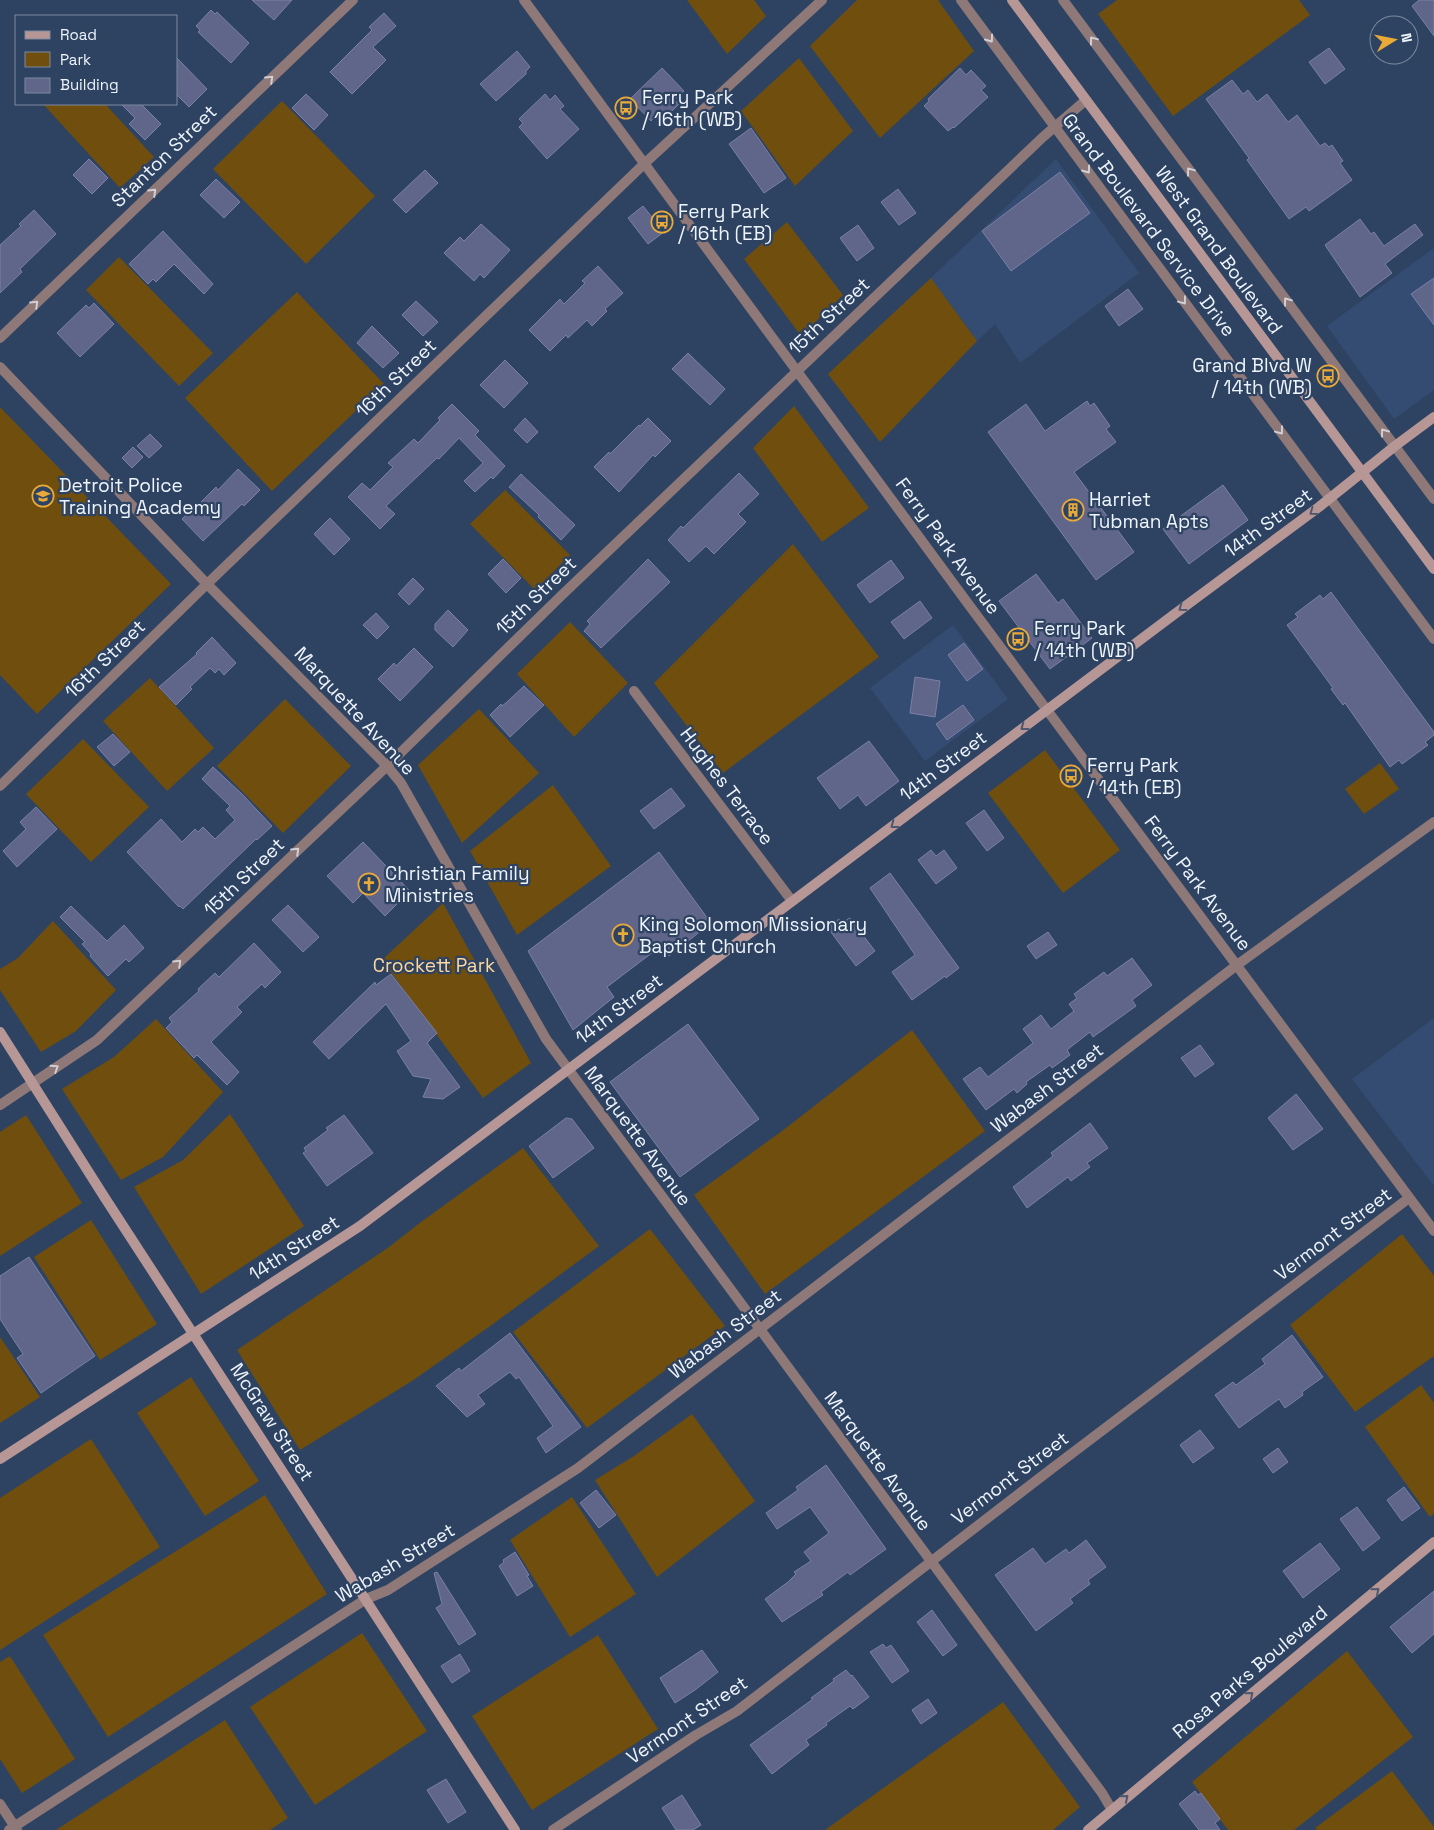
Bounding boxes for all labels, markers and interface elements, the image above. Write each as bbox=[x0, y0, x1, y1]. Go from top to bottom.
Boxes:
legend bbox=[15, 15, 178, 105]
north arrow bbox=[1369, 15, 1419, 65]
text: Road bbox=[60, 25, 97, 44]
text: N bbox=[1397, 32, 1416, 44]
one-way arrow bbox=[984, 33, 993, 43]
one-way arrow bbox=[1091, 37, 1099, 46]
text: Park bbox=[60, 50, 91, 69]
text: Building bbox=[60, 75, 119, 94]
one-way arrow bbox=[264, 76, 273, 85]
place label: Ferry Park / 16th (WB) bbox=[642, 85, 742, 132]
bus stop icon: Ferry Park / 16th (WB) bbox=[614, 96, 638, 120]
street label: Stanton Street bbox=[106, 99, 222, 213]
street label: Grand Boulevard Service Drive bbox=[1057, 108, 1241, 342]
street label: West Grand Boulevard bbox=[1150, 161, 1288, 339]
one-way arrow bbox=[1081, 164, 1090, 174]
one-way arrow bbox=[1187, 167, 1196, 177]
one-way arrow bbox=[147, 188, 156, 197]
place label: Ferry Park / 16th (EB) bbox=[678, 199, 772, 246]
bus stop icon: Ferry Park / 16th (EB) bbox=[650, 210, 674, 234]
street label: 15th Street bbox=[783, 272, 875, 360]
one-way arrow bbox=[1178, 295, 1186, 304]
one-way arrow bbox=[1284, 297, 1293, 307]
one-way arrow bbox=[30, 301, 39, 310]
street label: 16th Street bbox=[350, 333, 442, 423]
place label: Grand Blvd W / 14th (WB) bbox=[1192, 353, 1312, 400]
bus stop icon: Grand Blvd W / 14th (WB) bbox=[1316, 364, 1340, 388]
one-way arrow bbox=[1274, 425, 1283, 435]
one-way arrow bbox=[1381, 428, 1390, 438]
place label: Detroit Police Training Academy bbox=[59, 473, 221, 520]
street label: Ferry Park Avenue bbox=[890, 473, 1006, 619]
street label: 14th Street bbox=[1219, 483, 1317, 563]
school or university icon: Detroit Police Training Academy bbox=[31, 484, 55, 508]
place label: Harriet Tubman Apts bbox=[1089, 487, 1209, 534]
building icon: Harriet Tubman Apts bbox=[1061, 498, 1085, 522]
one-way arrow bbox=[1309, 506, 1319, 515]
street label: 15th Street bbox=[490, 551, 582, 641]
one-way arrow bbox=[1178, 602, 1188, 611]
street label: 16th Street bbox=[59, 614, 151, 704]
place label: Ferry Park / 14th (WB) bbox=[1034, 616, 1134, 663]
bus stop icon: Ferry Park / 14th (WB) bbox=[1006, 627, 1030, 651]
street label: Marquette Avenue bbox=[289, 641, 421, 781]
street label: Hughes Terrace bbox=[674, 722, 780, 850]
one-way arrow bbox=[1021, 722, 1030, 730]
street label: 14th Street bbox=[894, 725, 992, 807]
place label: Ferry Park / 14th (EB) bbox=[1087, 753, 1182, 800]
bus stop icon: Ferry Park / 14th (EB) bbox=[1059, 764, 1083, 788]
street label: Ferry Park Avenue bbox=[1139, 810, 1257, 956]
one-way arrow bbox=[891, 819, 900, 827]
street label: 15th Street bbox=[198, 832, 290, 922]
one-way arrow bbox=[291, 848, 300, 857]
place label: Christian Family Ministries bbox=[385, 861, 530, 908]
church icon: Christian Family Ministries bbox=[357, 872, 381, 896]
place label: King Solomon Missionary Baptist Church bbox=[639, 912, 867, 959]
church icon: King Solomon Missionary Baptist Church bbox=[611, 923, 635, 947]
park label: Crockett Park bbox=[373, 953, 495, 978]
one-way arrow bbox=[173, 960, 182, 969]
street label: 14th Street bbox=[570, 968, 668, 1050]
street label: Wabash Street bbox=[986, 1037, 1108, 1139]
street label: Marquette Avenue bbox=[579, 1061, 697, 1211]
one-way arrow bbox=[49, 1065, 59, 1074]
street label: Vermont Street bbox=[1269, 1182, 1397, 1286]
street label: 14th Street bbox=[244, 1209, 344, 1287]
street label: Wabash Street bbox=[664, 1283, 786, 1385]
street label: McGraw Street bbox=[224, 1358, 320, 1486]
street label: Marquette Avenue bbox=[819, 1386, 937, 1536]
street label: Vermont Street bbox=[946, 1426, 1074, 1530]
street label: Wabash Street bbox=[331, 1518, 459, 1608]
one-way arrow bbox=[1370, 1587, 1379, 1596]
street label: Rosa Parks Boulevard bbox=[1167, 1600, 1333, 1744]
street label: Vermont Street bbox=[622, 1670, 752, 1770]
one-way arrow bbox=[1245, 1691, 1254, 1700]
one-way arrow bbox=[1120, 1795, 1129, 1804]

